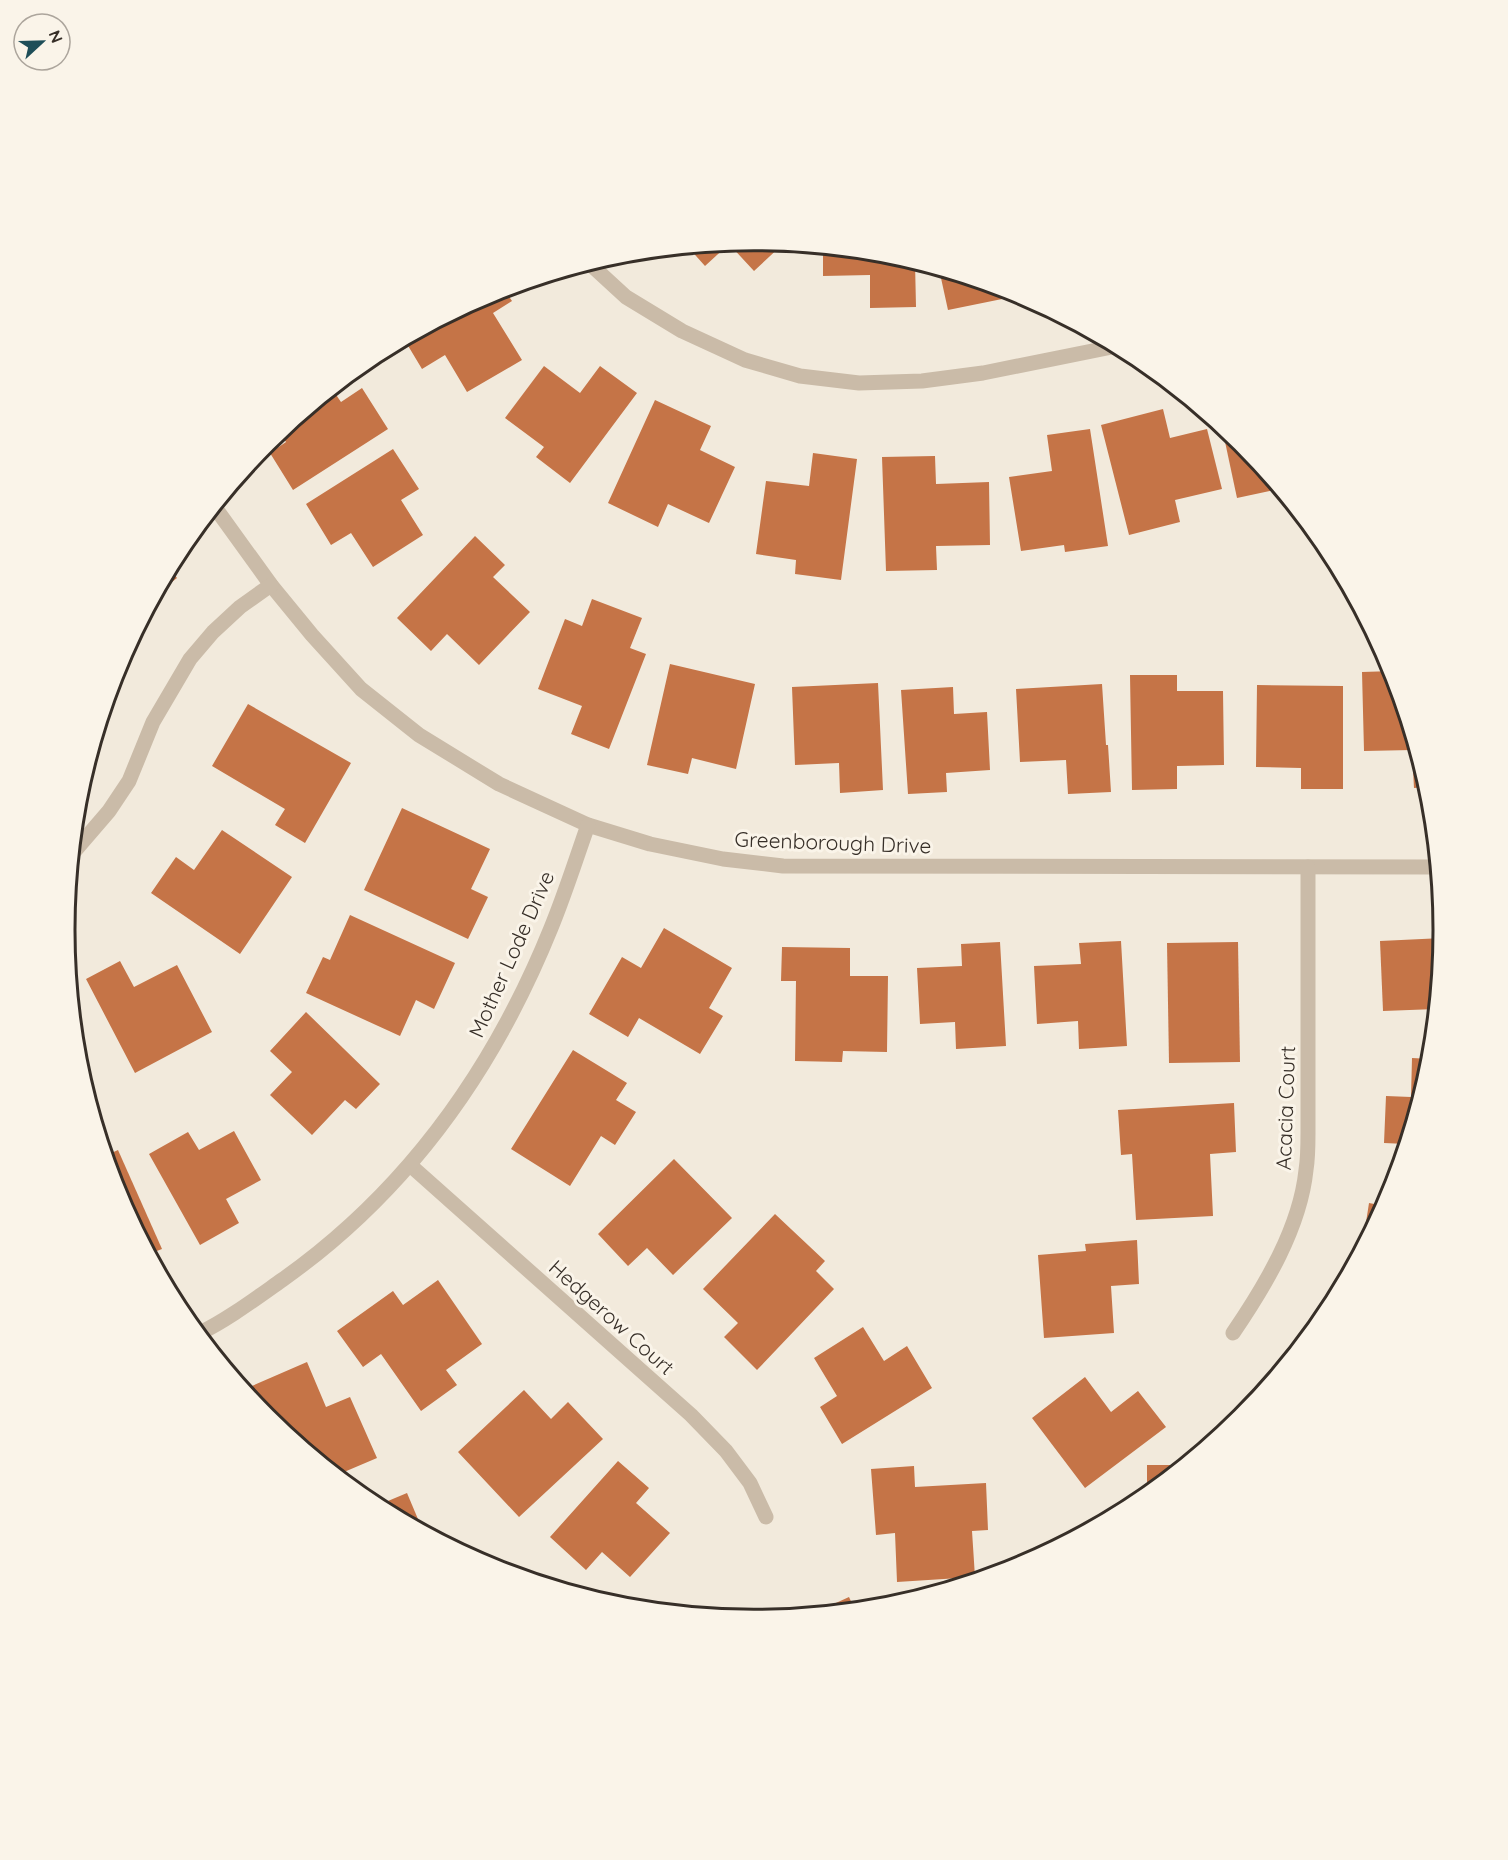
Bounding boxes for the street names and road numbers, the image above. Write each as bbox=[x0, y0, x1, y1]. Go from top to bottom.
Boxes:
street label: Greenborough Drive bbox=[734, 826, 932, 858]
street label: Mother Lode Drive bbox=[463, 867, 559, 1041]
street label: Acacia Court bbox=[1270, 1045, 1300, 1171]
street label: Hedgerow Court bbox=[544, 1254, 680, 1380]

